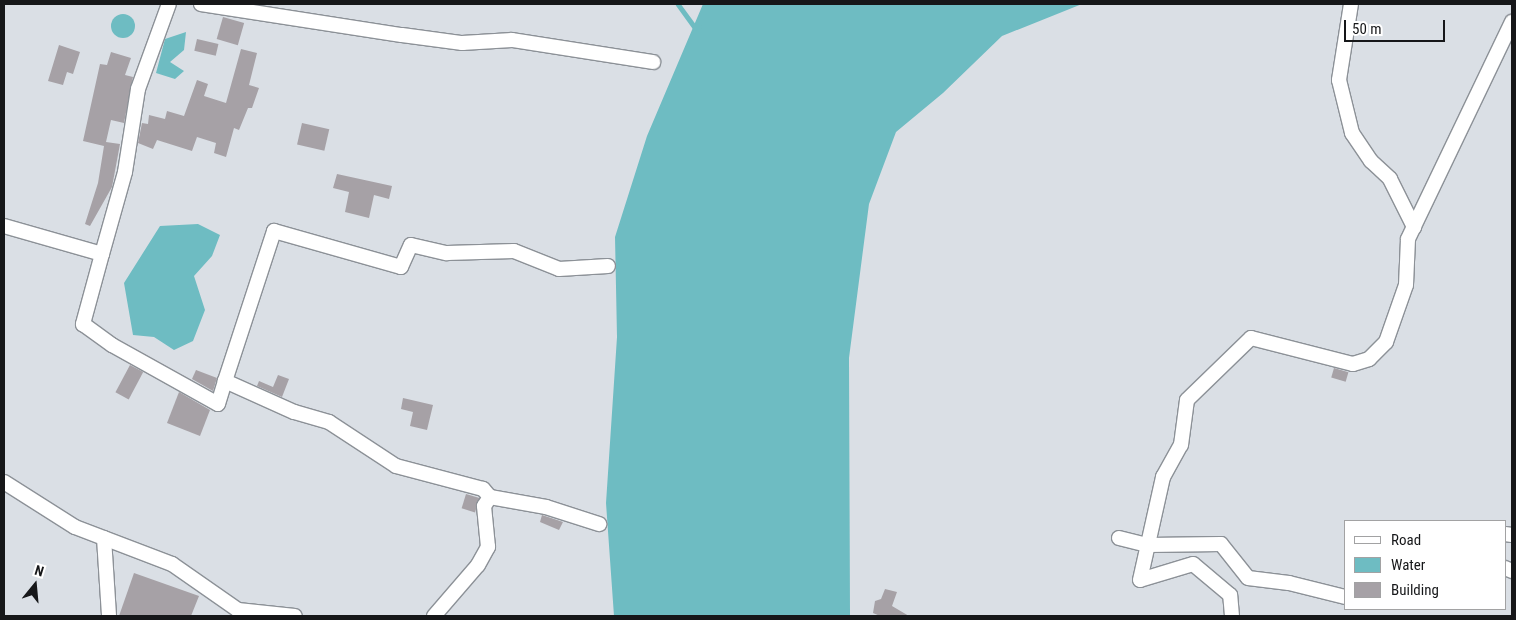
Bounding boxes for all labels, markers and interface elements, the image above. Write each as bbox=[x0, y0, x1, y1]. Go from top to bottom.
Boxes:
scale bar bbox=[1346, 10, 1447, 42]
text: 50 m bbox=[1352, 20, 1382, 38]
legend bbox=[1344, 520, 1506, 610]
text: Road bbox=[1391, 531, 1421, 549]
text: Water bbox=[1391, 556, 1425, 574]
north arrow bbox=[10, 560, 60, 610]
text: N bbox=[33, 562, 46, 580]
text: Building bbox=[1391, 581, 1439, 599]

